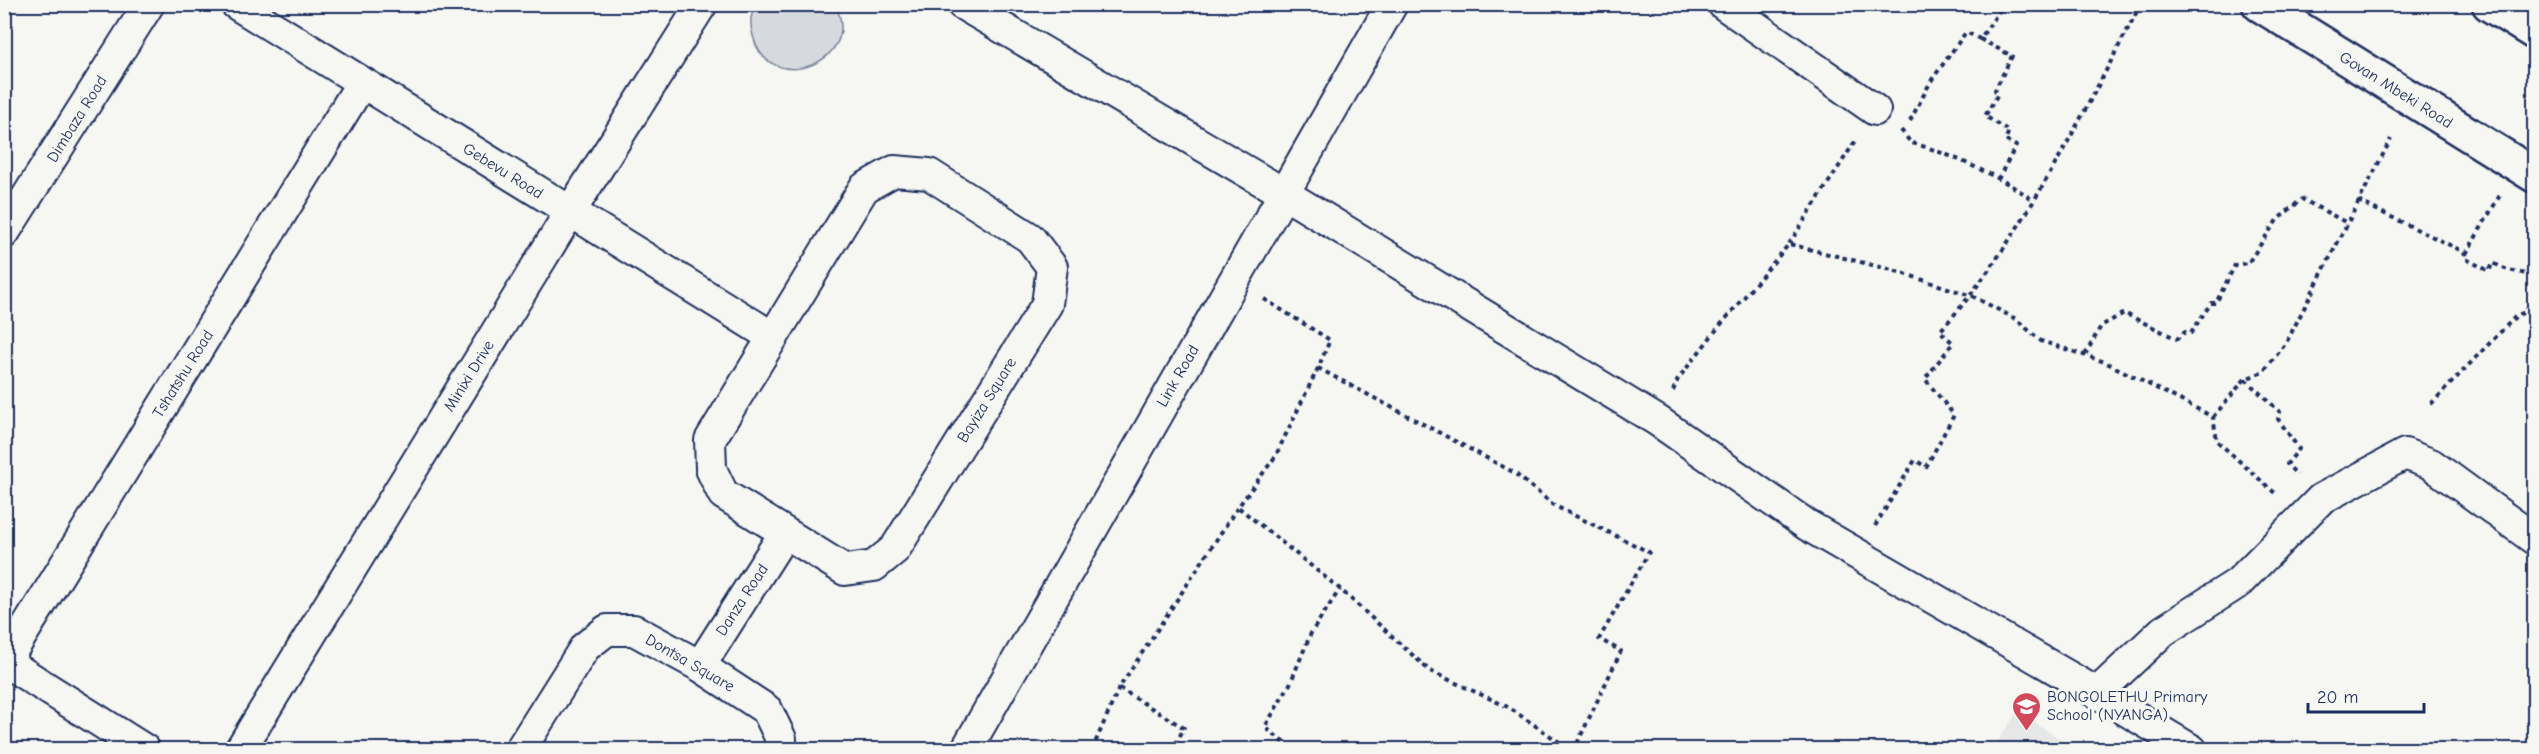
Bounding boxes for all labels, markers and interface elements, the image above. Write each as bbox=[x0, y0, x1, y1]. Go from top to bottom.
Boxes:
street label: Govan Mbeki Road bbox=[2336, 48, 2456, 132]
street label: Dimbaza Road bbox=[43, 72, 111, 166]
street label: Gebevu Road bbox=[460, 139, 546, 203]
street label: Tshatshu Road bbox=[149, 327, 217, 421]
street label: Minixi Drive bbox=[440, 337, 498, 415]
street label: Link Road bbox=[1153, 342, 1203, 410]
street label: Bayiza Square bbox=[954, 354, 1020, 446]
street label: Danza Road bbox=[712, 561, 772, 639]
street label: Dontsa Square bbox=[642, 630, 738, 696]
scale bar bbox=[2308, 676, 2424, 714]
text: 20 m bbox=[2317, 687, 2358, 708]
place label: BONGOLETHU Primary School (NYANGA) bbox=[2047, 688, 2208, 724]
school or university icon: BONGOLETHU Primary School (NYANGA) bbox=[2010, 690, 2042, 732]

